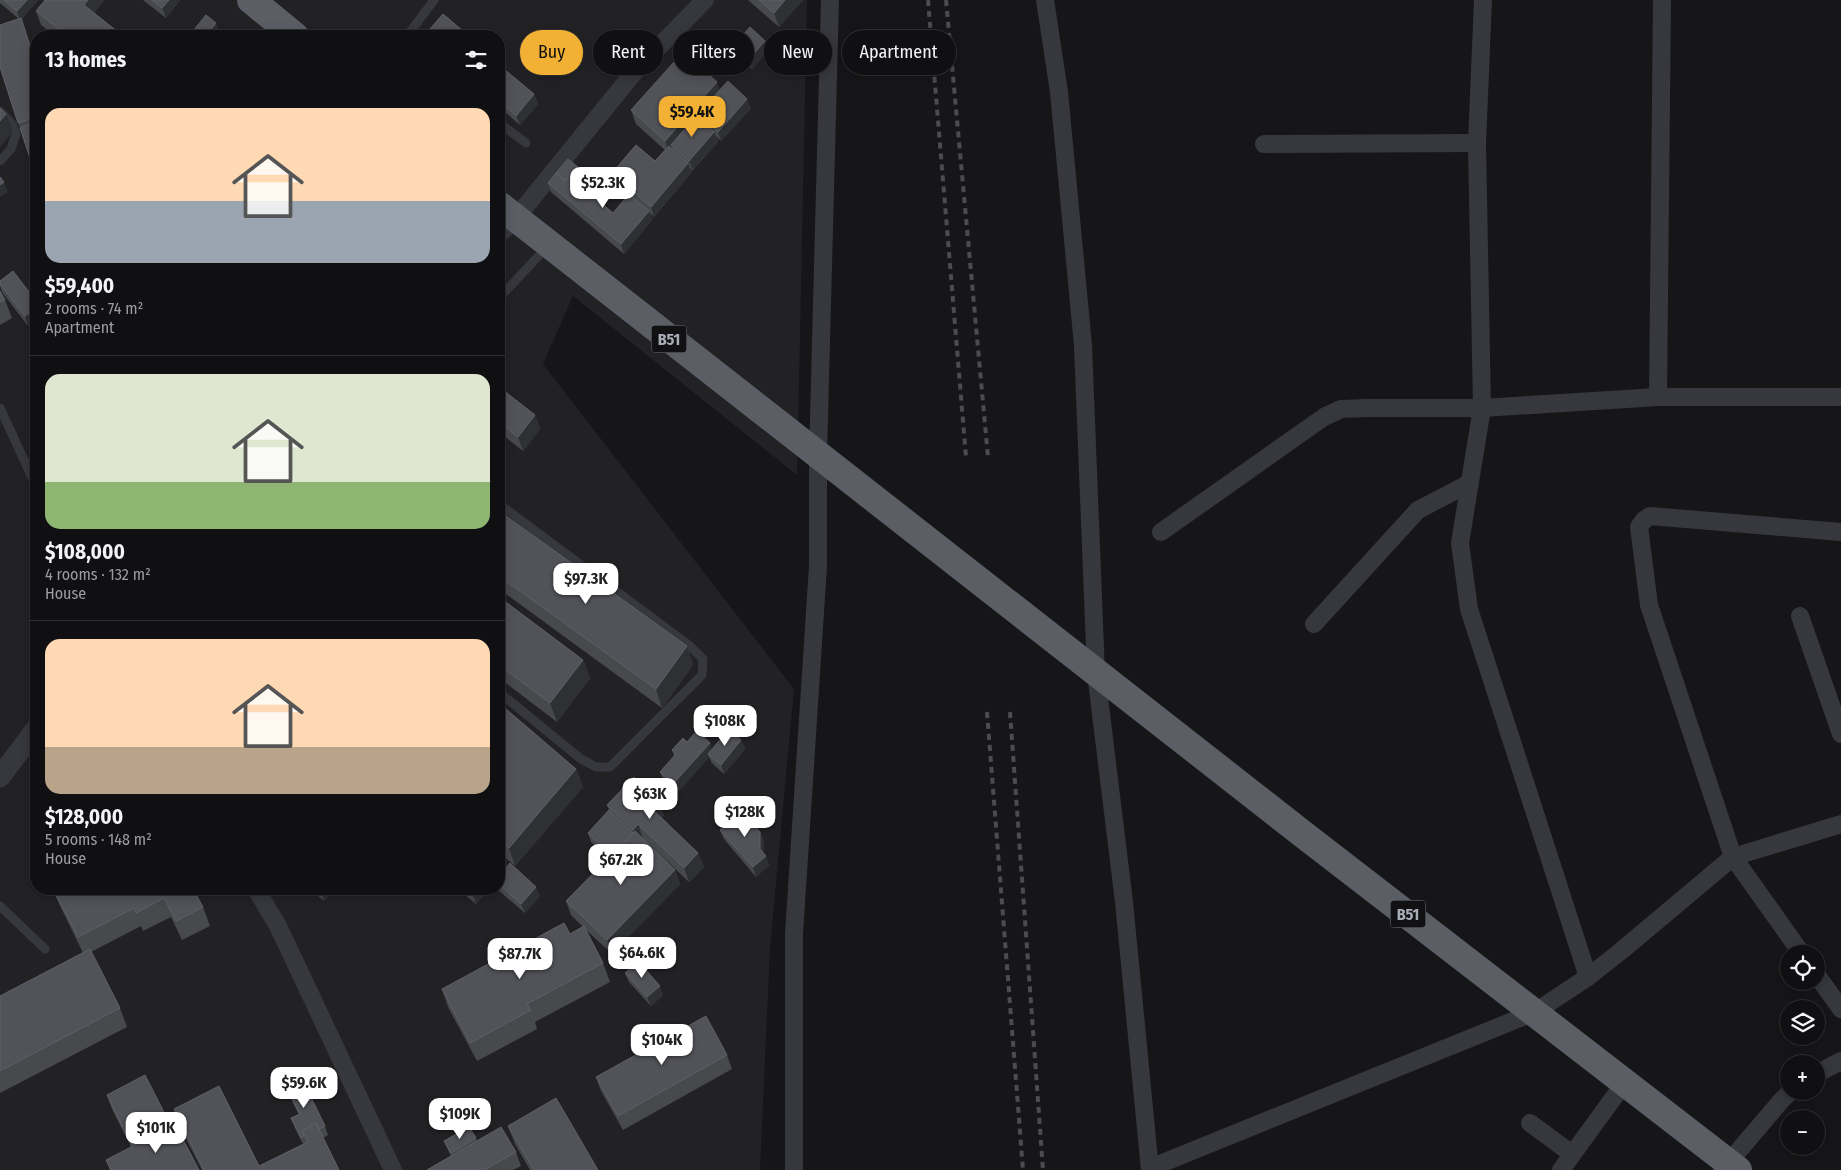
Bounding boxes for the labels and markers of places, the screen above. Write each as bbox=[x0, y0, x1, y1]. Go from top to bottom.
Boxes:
pin: $59.4K bbox=[651, 96, 733, 138]
pin: $52.3K bbox=[562, 166, 644, 209]
pin: $97.3K bbox=[545, 562, 627, 605]
pin: $108K bbox=[690, 704, 760, 747]
pin: $63K bbox=[620, 778, 680, 820]
pin: $128K bbox=[710, 796, 780, 838]
pin: $67.2K bbox=[580, 844, 662, 886]
pin: $64.6K bbox=[601, 936, 683, 979]
pin: $87.7K bbox=[479, 938, 561, 980]
pin: $104K bbox=[627, 1024, 697, 1066]
pin: $59.6K bbox=[263, 1066, 345, 1109]
pin: $109K bbox=[425, 1098, 495, 1140]
pin: $101K bbox=[121, 1112, 191, 1154]

